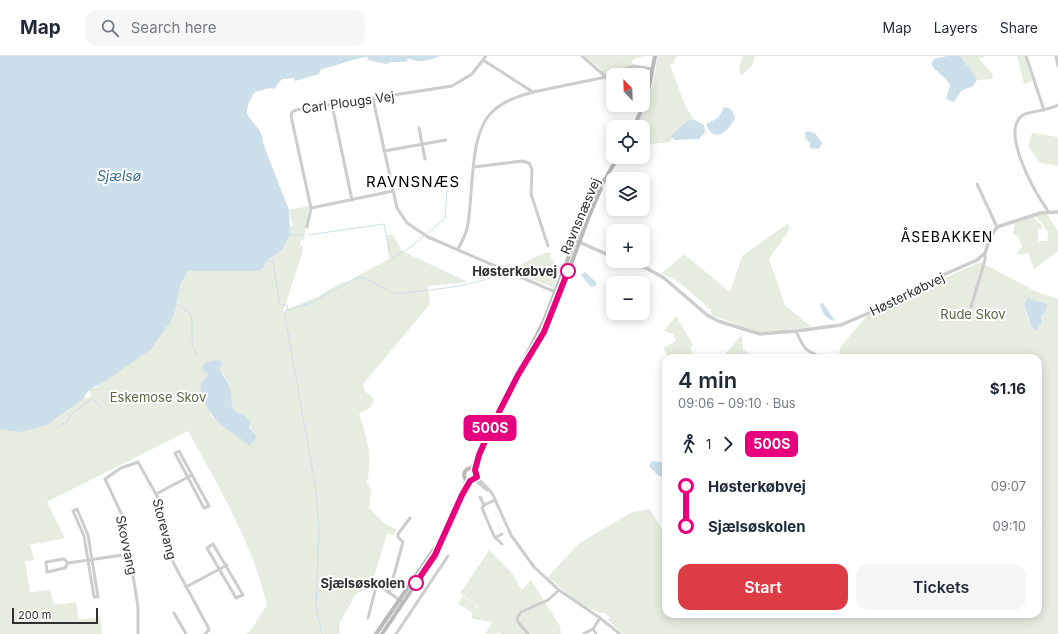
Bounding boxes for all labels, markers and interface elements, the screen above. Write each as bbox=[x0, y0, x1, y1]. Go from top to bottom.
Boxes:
search box bbox=[85, 10, 365, 46]
text: Map bbox=[20, 16, 61, 39]
icon: search bbox=[99, 17, 121, 39]
text: Search here bbox=[131, 18, 216, 37]
text: Map bbox=[883, 19, 912, 36]
text: Layers bbox=[934, 19, 978, 36]
text: Share bbox=[1000, 19, 1038, 36]
north arrow bbox=[606, 68, 650, 112]
map controls bbox=[606, 68, 650, 320]
street label: Carl Plougs Vej bbox=[301, 88, 395, 116]
button: locate bbox=[606, 120, 650, 164]
water label: Sjælsø bbox=[97, 167, 142, 184]
district label: RAVNSNÆS bbox=[366, 172, 460, 191]
button: layers bbox=[606, 172, 650, 216]
street label: Ravnsnæsvej bbox=[557, 175, 603, 257]
button: + bbox=[606, 224, 650, 268]
district label: ÅSEBAKKEN bbox=[901, 227, 993, 245]
place label: Høsterkøbvej bbox=[472, 263, 557, 279]
marker: Høsterkøbvej bbox=[560, 263, 576, 279]
street label: Høsterkøbvej bbox=[867, 269, 947, 319]
button: − bbox=[606, 276, 650, 320]
park label: Rude Skov bbox=[940, 306, 1006, 322]
text: 4 min bbox=[678, 367, 737, 393]
text: $1.16 bbox=[990, 379, 1026, 398]
park label: Eskemose Skov bbox=[110, 389, 206, 405]
text: 09:06 – 09:10 · Bus bbox=[678, 395, 796, 411]
line badge: 500S bbox=[462, 415, 518, 441]
text: 500S bbox=[472, 419, 509, 436]
icon: walk bbox=[678, 433, 700, 455]
icon: forward bbox=[717, 433, 739, 455]
text: 500S bbox=[753, 435, 790, 452]
text: 1 bbox=[706, 436, 711, 452]
text: Høsterkøbvej bbox=[708, 477, 806, 496]
text: 09:07 bbox=[991, 478, 1026, 494]
street label: Storevang bbox=[150, 497, 180, 561]
street label: Skovvang bbox=[113, 514, 141, 576]
text: Sjælsøskolen bbox=[708, 517, 806, 536]
text: 09:10 bbox=[993, 518, 1026, 534]
button: Start bbox=[678, 564, 848, 610]
button: Tickets bbox=[856, 564, 1026, 610]
place label: Sjælsøskolen bbox=[320, 575, 405, 591]
marker: Sjælsøskolen bbox=[408, 575, 424, 591]
scale bar bbox=[12, 606, 98, 625]
text: 200 m bbox=[18, 608, 51, 622]

